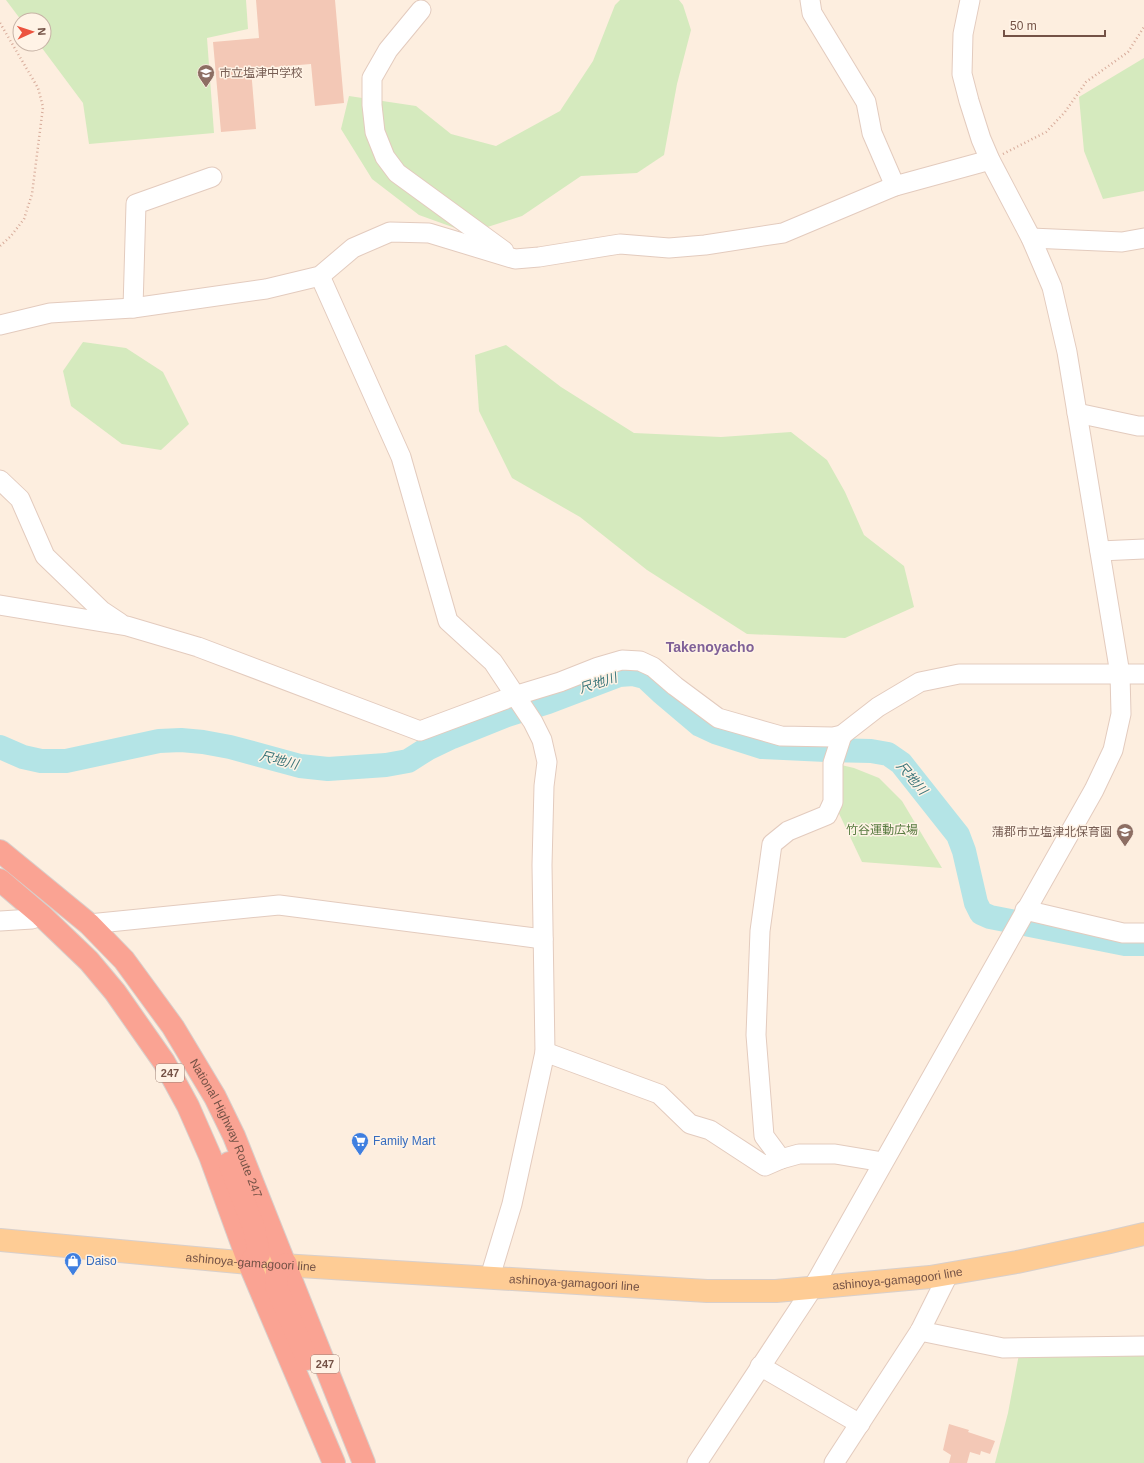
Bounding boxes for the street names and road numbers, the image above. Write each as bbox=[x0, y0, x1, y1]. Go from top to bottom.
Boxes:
street label: National Highway Route 247 bbox=[187, 1056, 265, 1200]
road number: 247 bbox=[156, 1064, 184, 1082]
street label: ashinoya-gamagoori line bbox=[185, 1250, 317, 1274]
street label: ashinoya-gamagoori line bbox=[832, 1264, 964, 1293]
street label: ashinoya-gamagoori line bbox=[509, 1272, 640, 1294]
road number: 247 bbox=[311, 1355, 339, 1373]

